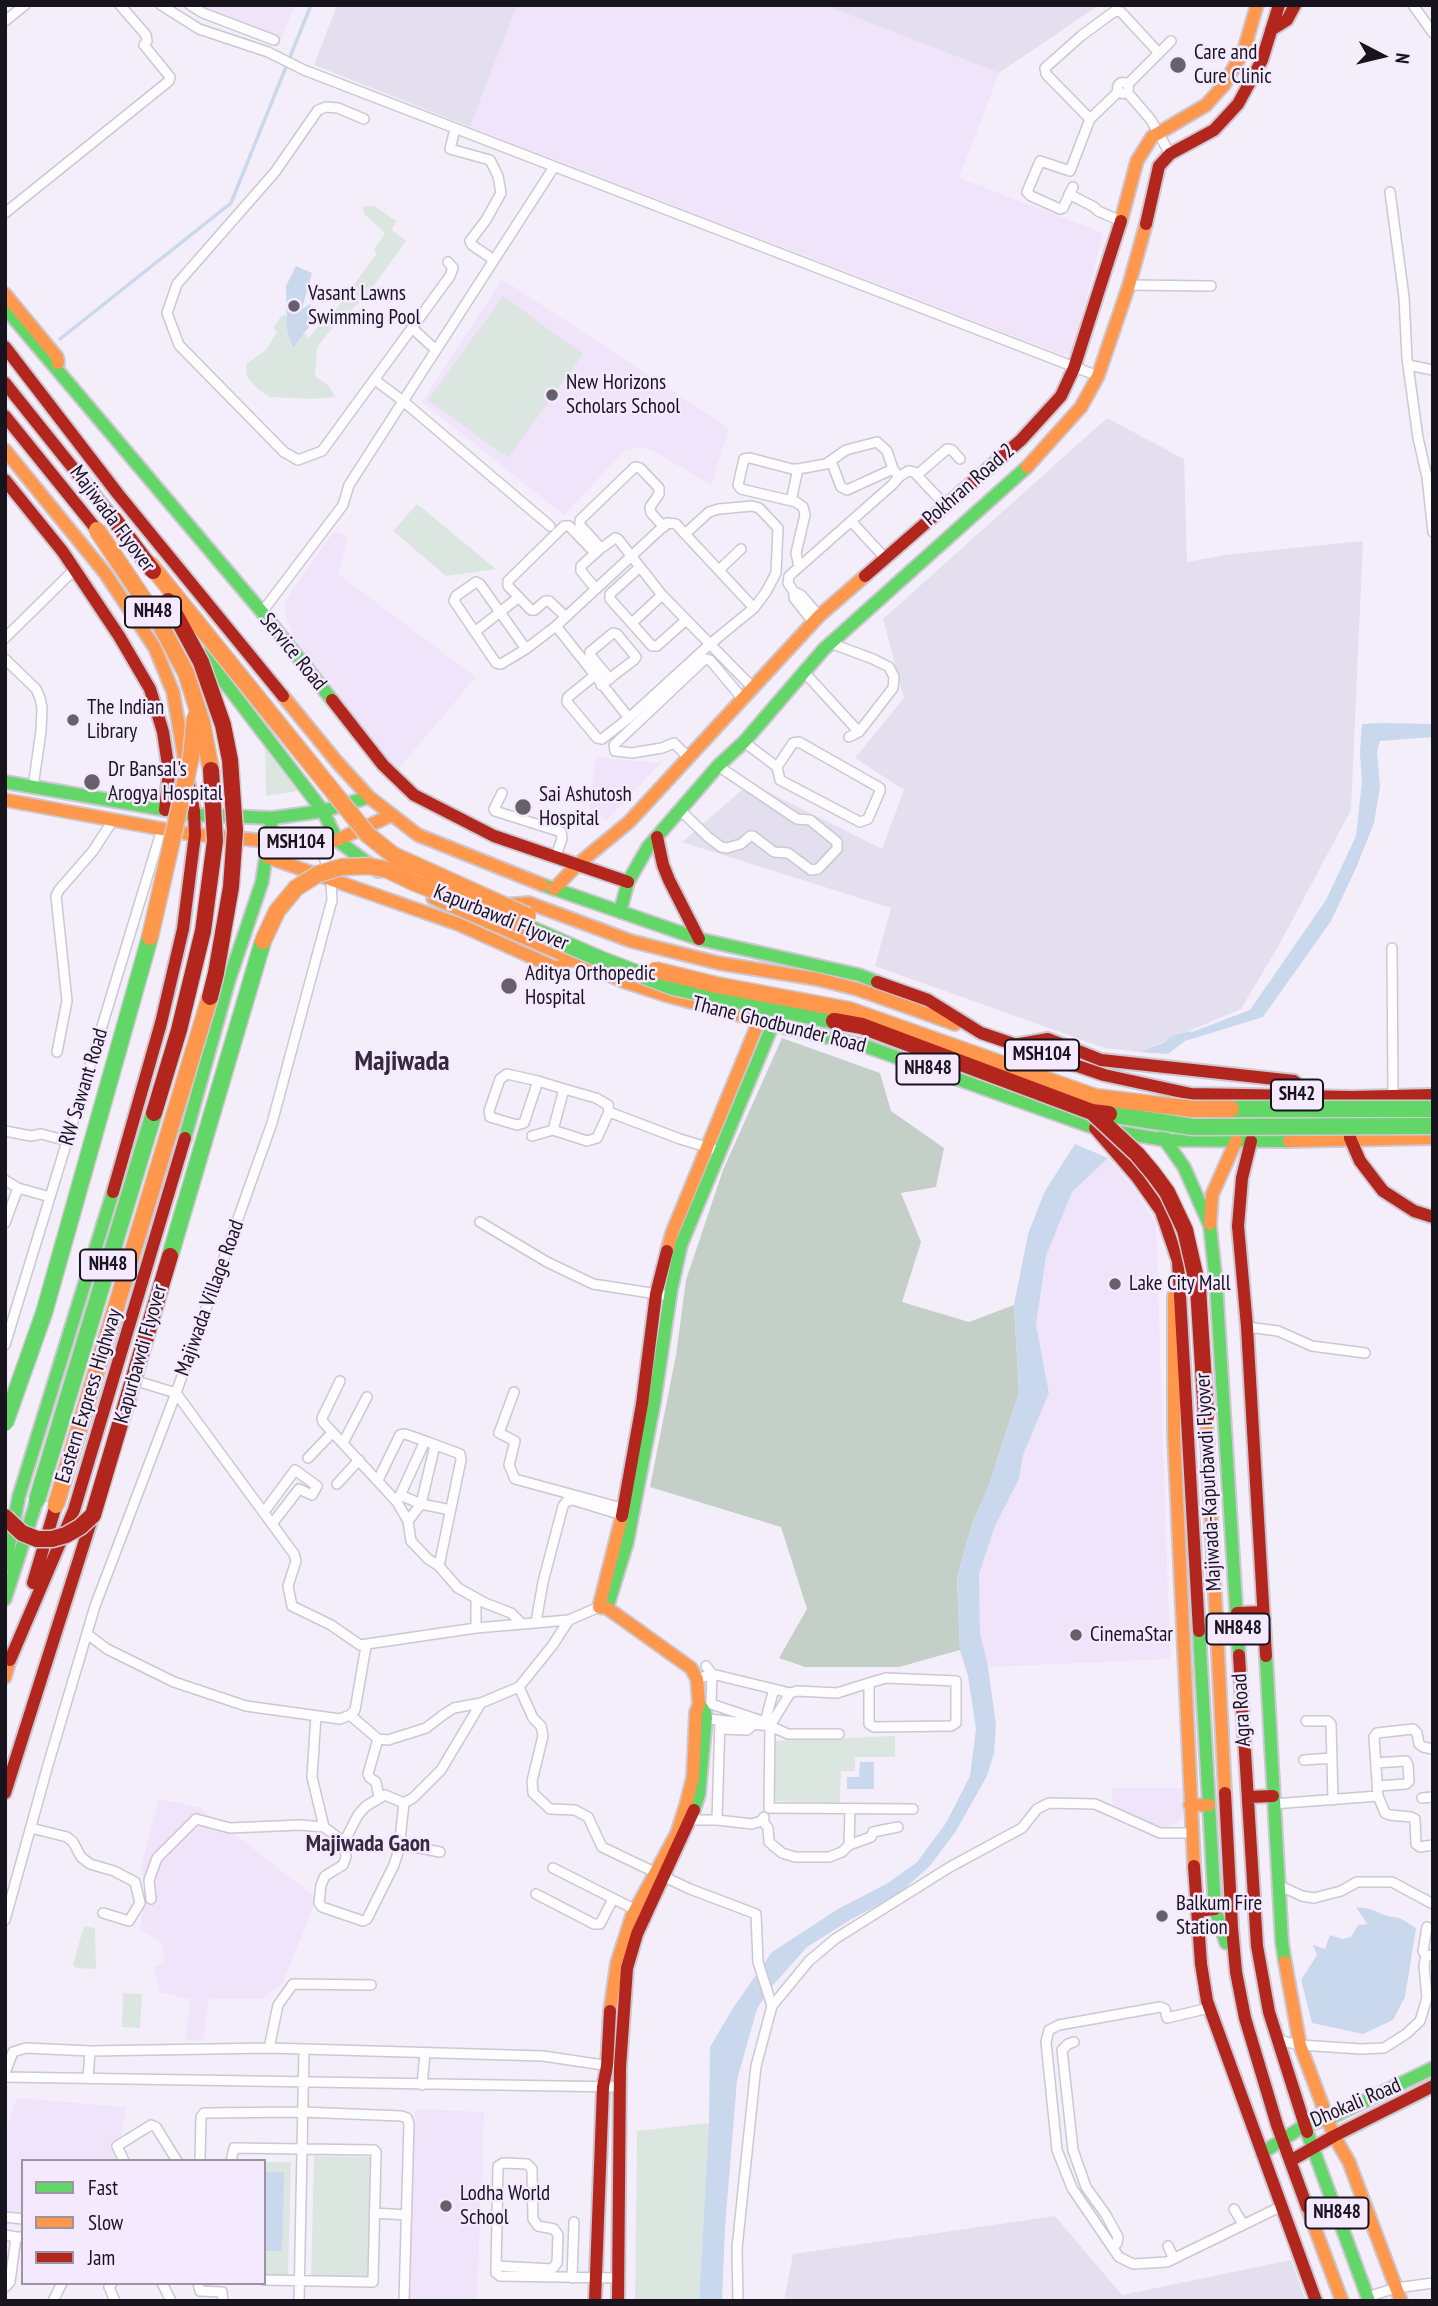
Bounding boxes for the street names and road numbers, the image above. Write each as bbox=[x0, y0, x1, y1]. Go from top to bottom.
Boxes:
street label: Pokhran Road 2 bbox=[918, 438, 1020, 532]
street label: Majiwada Flyover bbox=[64, 461, 160, 577]
road number: NH48 bbox=[125, 596, 181, 628]
street label: Service Road bbox=[254, 608, 332, 696]
road number: MSH104 bbox=[259, 828, 333, 858]
street label: Kapurbawdi Flyover bbox=[430, 879, 572, 957]
street label: Thane Ghodbunder Road bbox=[689, 991, 869, 1059]
street label: RW Sawant Road bbox=[54, 1025, 114, 1149]
road number: MSH104 bbox=[1005, 1040, 1079, 1070]
road number: NH848 bbox=[897, 1054, 960, 1084]
road number: SH42 bbox=[1271, 1079, 1323, 1110]
street label: Majiwada Village Road bbox=[170, 1217, 250, 1379]
road number: NH48 bbox=[80, 1250, 136, 1280]
street label: Kapurbawdi Flyover bbox=[109, 1282, 173, 1426]
street label: Eastern Express Highway bbox=[51, 1306, 127, 1486]
street label: Majiwada-Kapurbawdi Flyover bbox=[1191, 1372, 1227, 1592]
road number: NH848 bbox=[1206, 1614, 1270, 1644]
street label: Agra Road bbox=[1228, 1673, 1256, 1747]
street label: Dhokali Road bbox=[1307, 2073, 1405, 2133]
road number: NH848 bbox=[1306, 2198, 1368, 2228]

